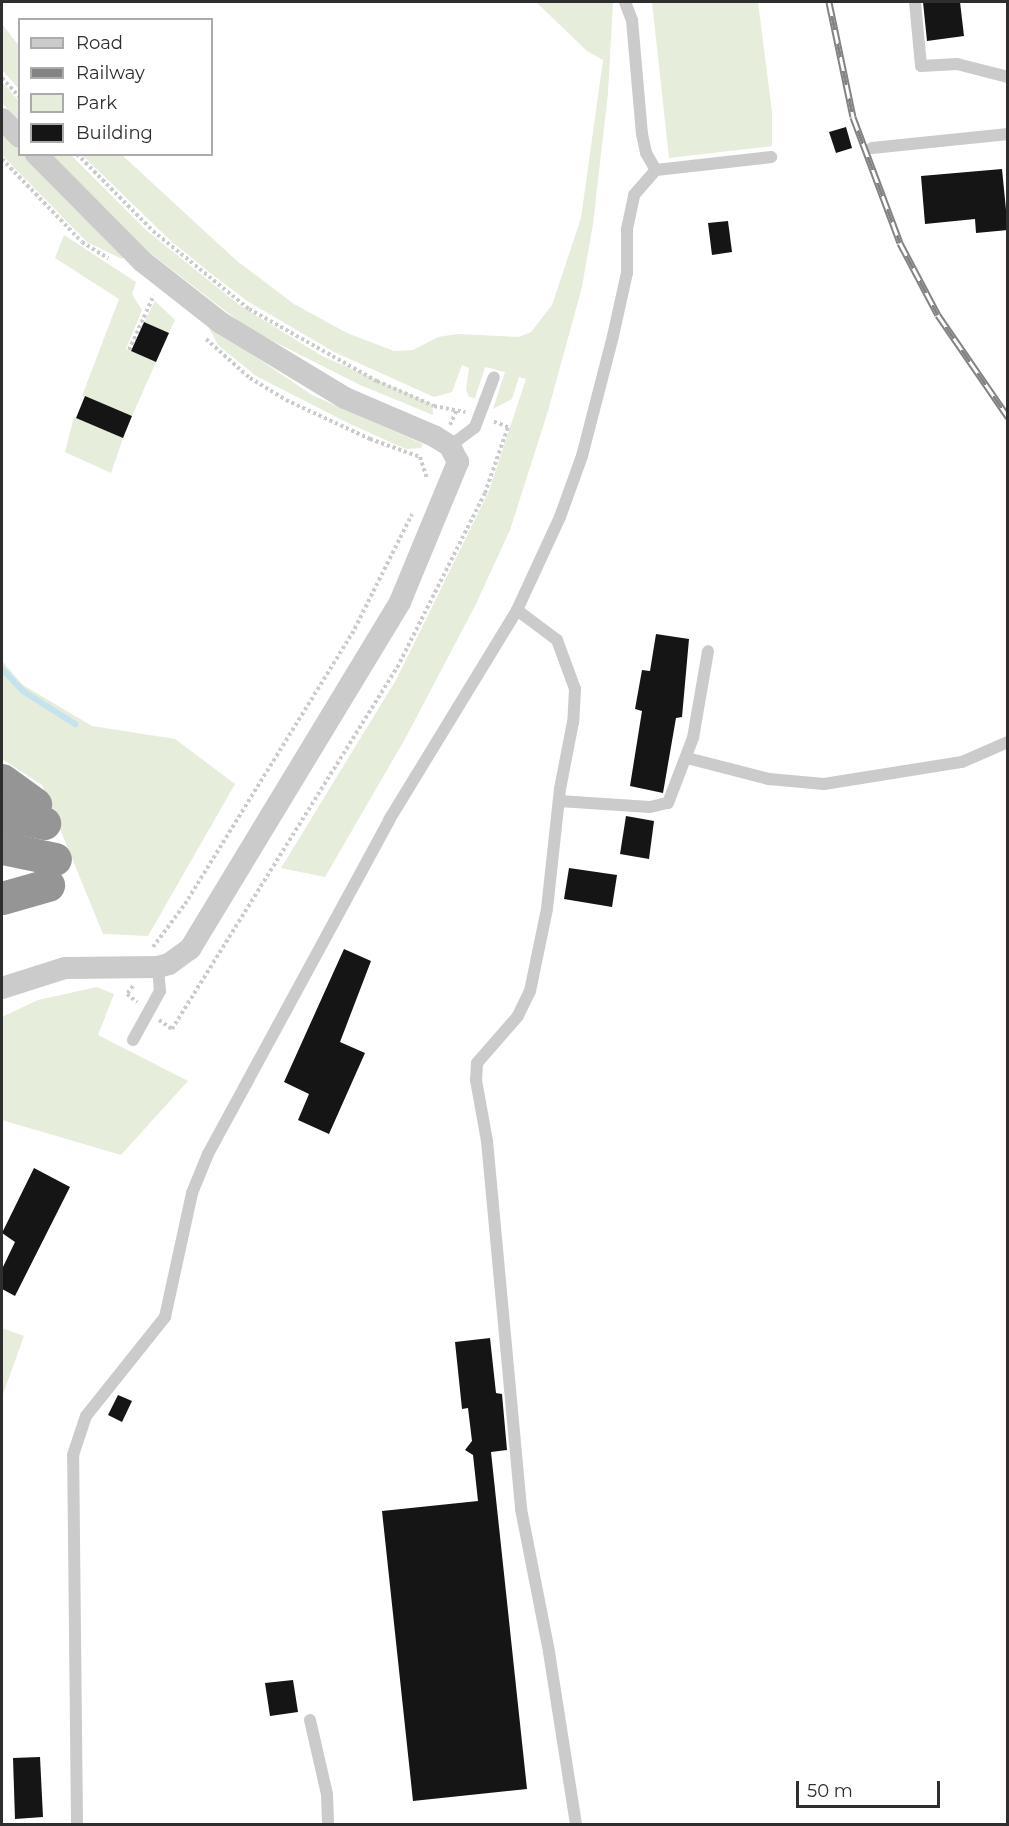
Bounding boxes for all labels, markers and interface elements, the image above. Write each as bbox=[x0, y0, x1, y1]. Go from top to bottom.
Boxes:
legend bbox=[18, 18, 213, 156]
text: Road bbox=[76, 32, 123, 54]
text: Railway bbox=[76, 62, 145, 84]
text: Park bbox=[76, 92, 117, 114]
text: Building bbox=[76, 122, 153, 144]
scale bar bbox=[799, 1769, 943, 1807]
text: 50 m bbox=[807, 1780, 853, 1802]

